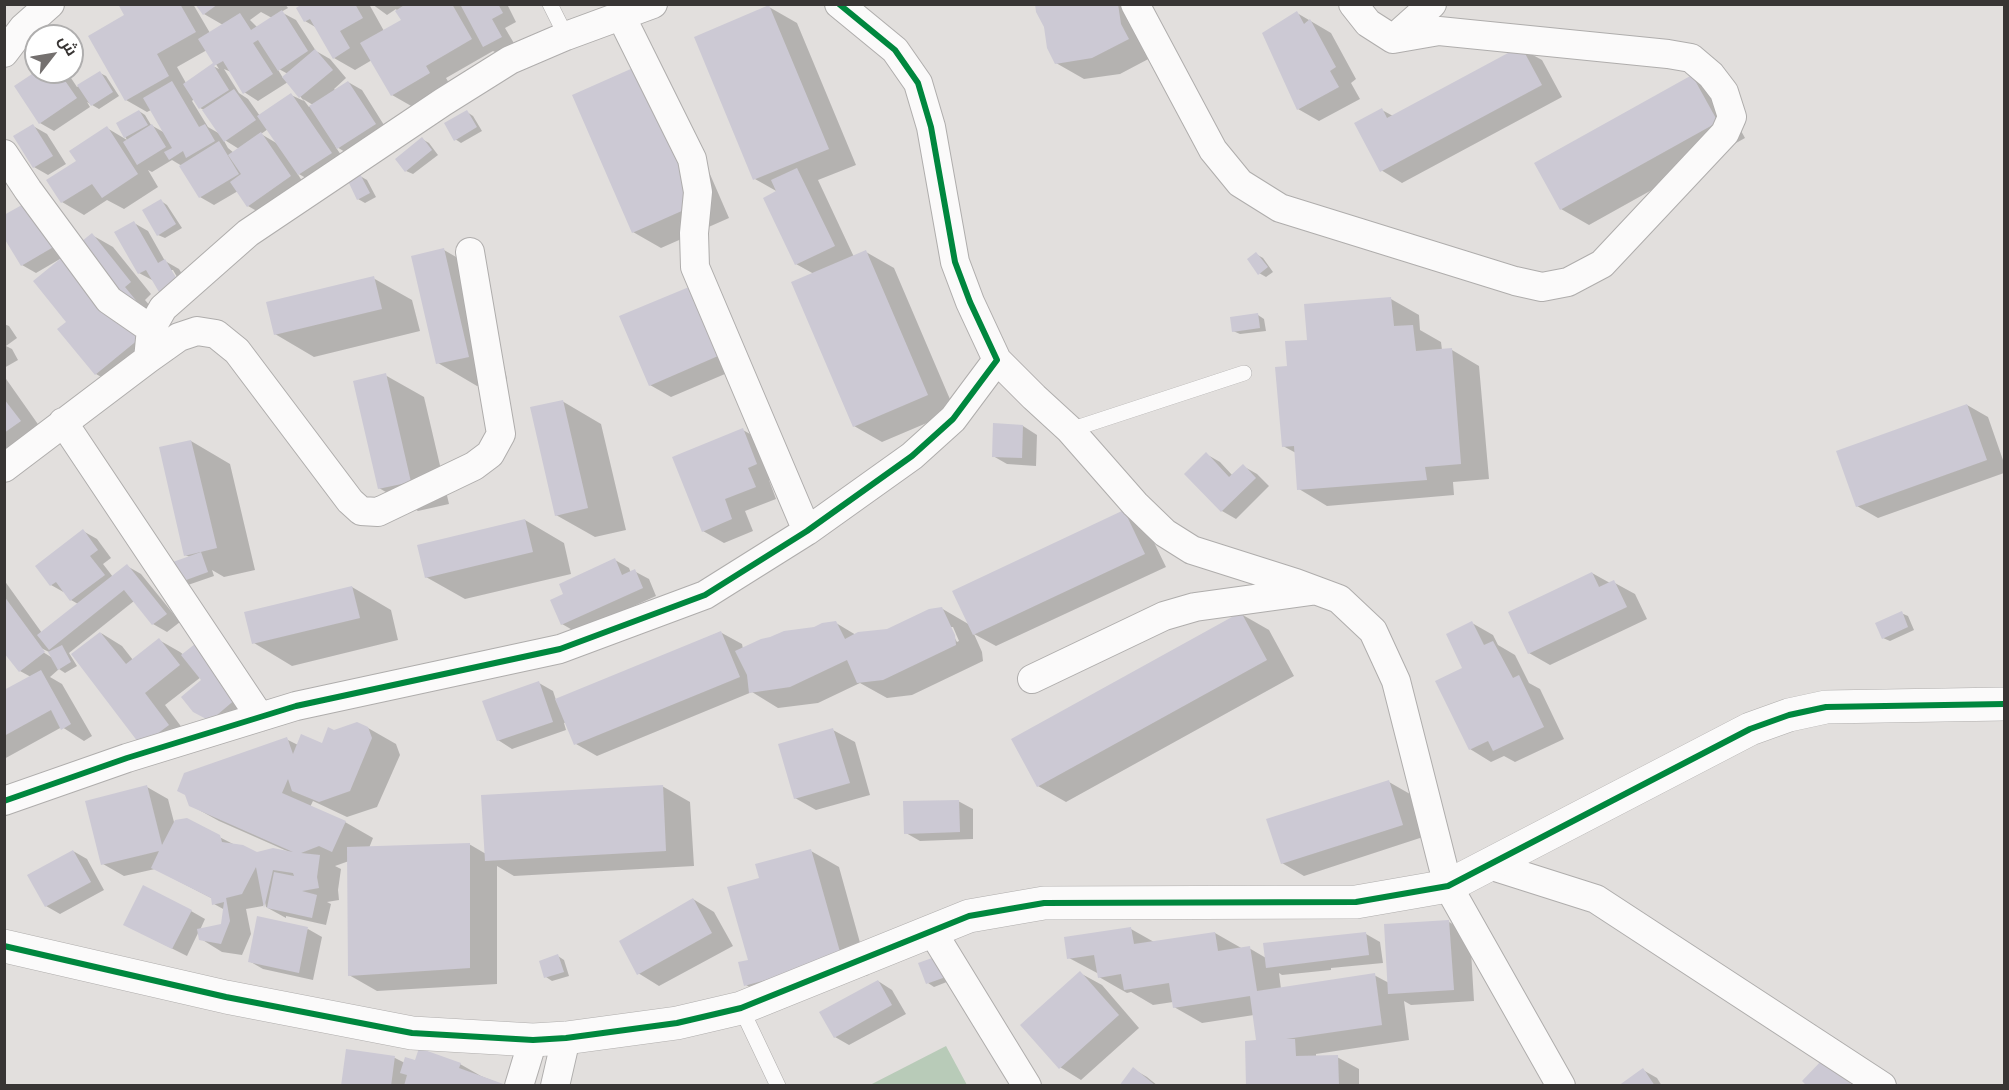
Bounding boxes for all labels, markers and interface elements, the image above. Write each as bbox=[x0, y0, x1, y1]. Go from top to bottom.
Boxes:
north arrow bbox=[24, 24, 84, 84]
text: ش bbox=[54, 32, 82, 60]

